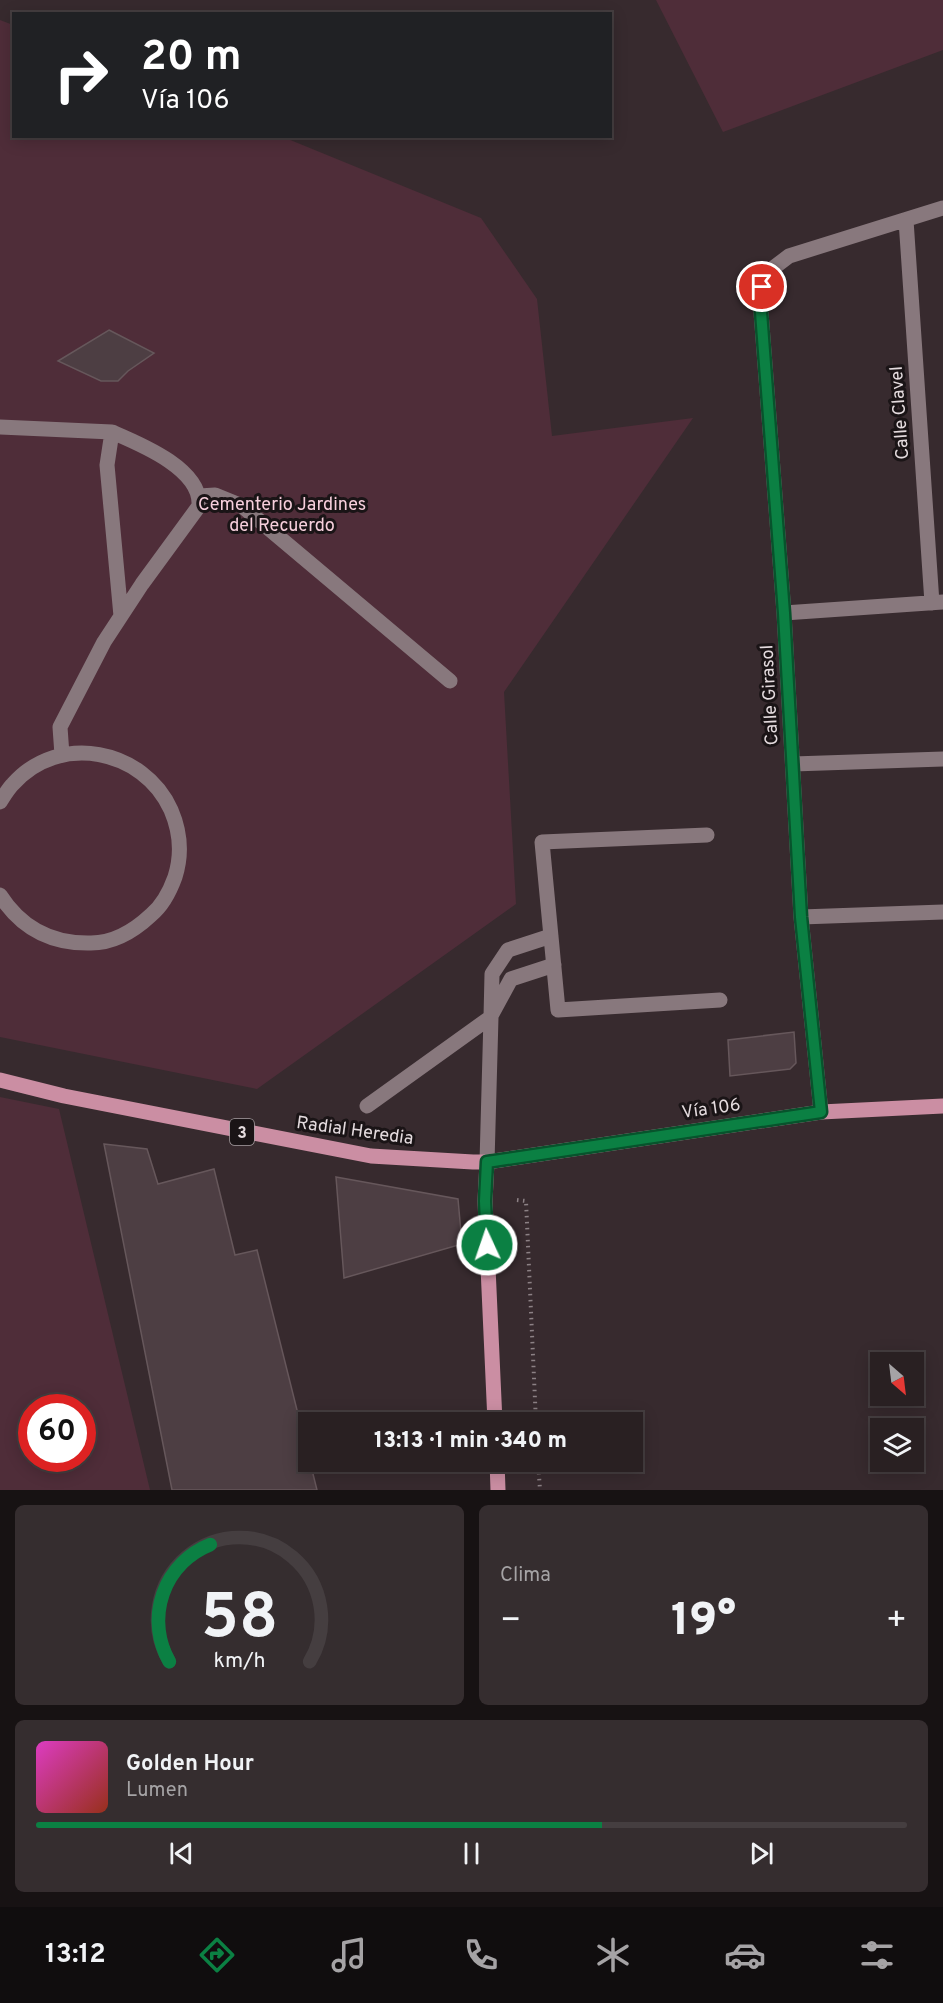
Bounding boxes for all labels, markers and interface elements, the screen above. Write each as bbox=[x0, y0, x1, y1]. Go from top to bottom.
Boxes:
text: 20 m bbox=[141, 32, 242, 85]
icon: right bbox=[42, 36, 120, 114]
text: Vía 106 bbox=[141, 84, 230, 118]
pin bbox=[736, 261, 787, 312]
icon: arrive bbox=[745, 270, 778, 303]
street label: Calle Clavel bbox=[886, 365, 915, 460]
park label: Cementerio Jardines del Recuerdo bbox=[198, 494, 366, 538]
street label: Calle Girasol bbox=[756, 644, 785, 746]
street label: Vía 106 bbox=[680, 1094, 742, 1125]
street label: Radial Heredia bbox=[295, 1112, 415, 1151]
road number: 3 bbox=[230, 1119, 254, 1145]
position arrow bbox=[455, 1213, 519, 1277]
north arrow bbox=[870, 1352, 924, 1406]
map controls bbox=[870, 1352, 924, 1472]
speed limit sign: 60 bbox=[18, 1394, 96, 1472]
button: layers bbox=[870, 1418, 924, 1472]
text: 13:13 · 1 min · 340 m bbox=[374, 1428, 567, 1455]
text: Clima bbox=[500, 1563, 551, 1589]
text: 58 bbox=[201, 1581, 278, 1660]
text: 19° bbox=[671, 1594, 736, 1651]
text: − bbox=[500, 1601, 521, 1643]
text: + bbox=[886, 1601, 907, 1643]
text: km/h bbox=[213, 1648, 266, 1675]
text: Golden Hour bbox=[126, 1751, 254, 1778]
text: Lumen bbox=[126, 1778, 188, 1804]
icon: previous bbox=[165, 1837, 198, 1870]
icon: pause bbox=[455, 1837, 488, 1870]
icon: next bbox=[745, 1837, 778, 1870]
icon: directions bbox=[196, 1934, 238, 1976]
icon: music bbox=[328, 1934, 370, 1976]
icon: phone bbox=[460, 1934, 502, 1976]
icon: climate bbox=[592, 1934, 634, 1976]
icon: car bbox=[724, 1934, 766, 1976]
icon: filters bbox=[856, 1934, 898, 1976]
text: 13:12 bbox=[45, 1938, 106, 1972]

